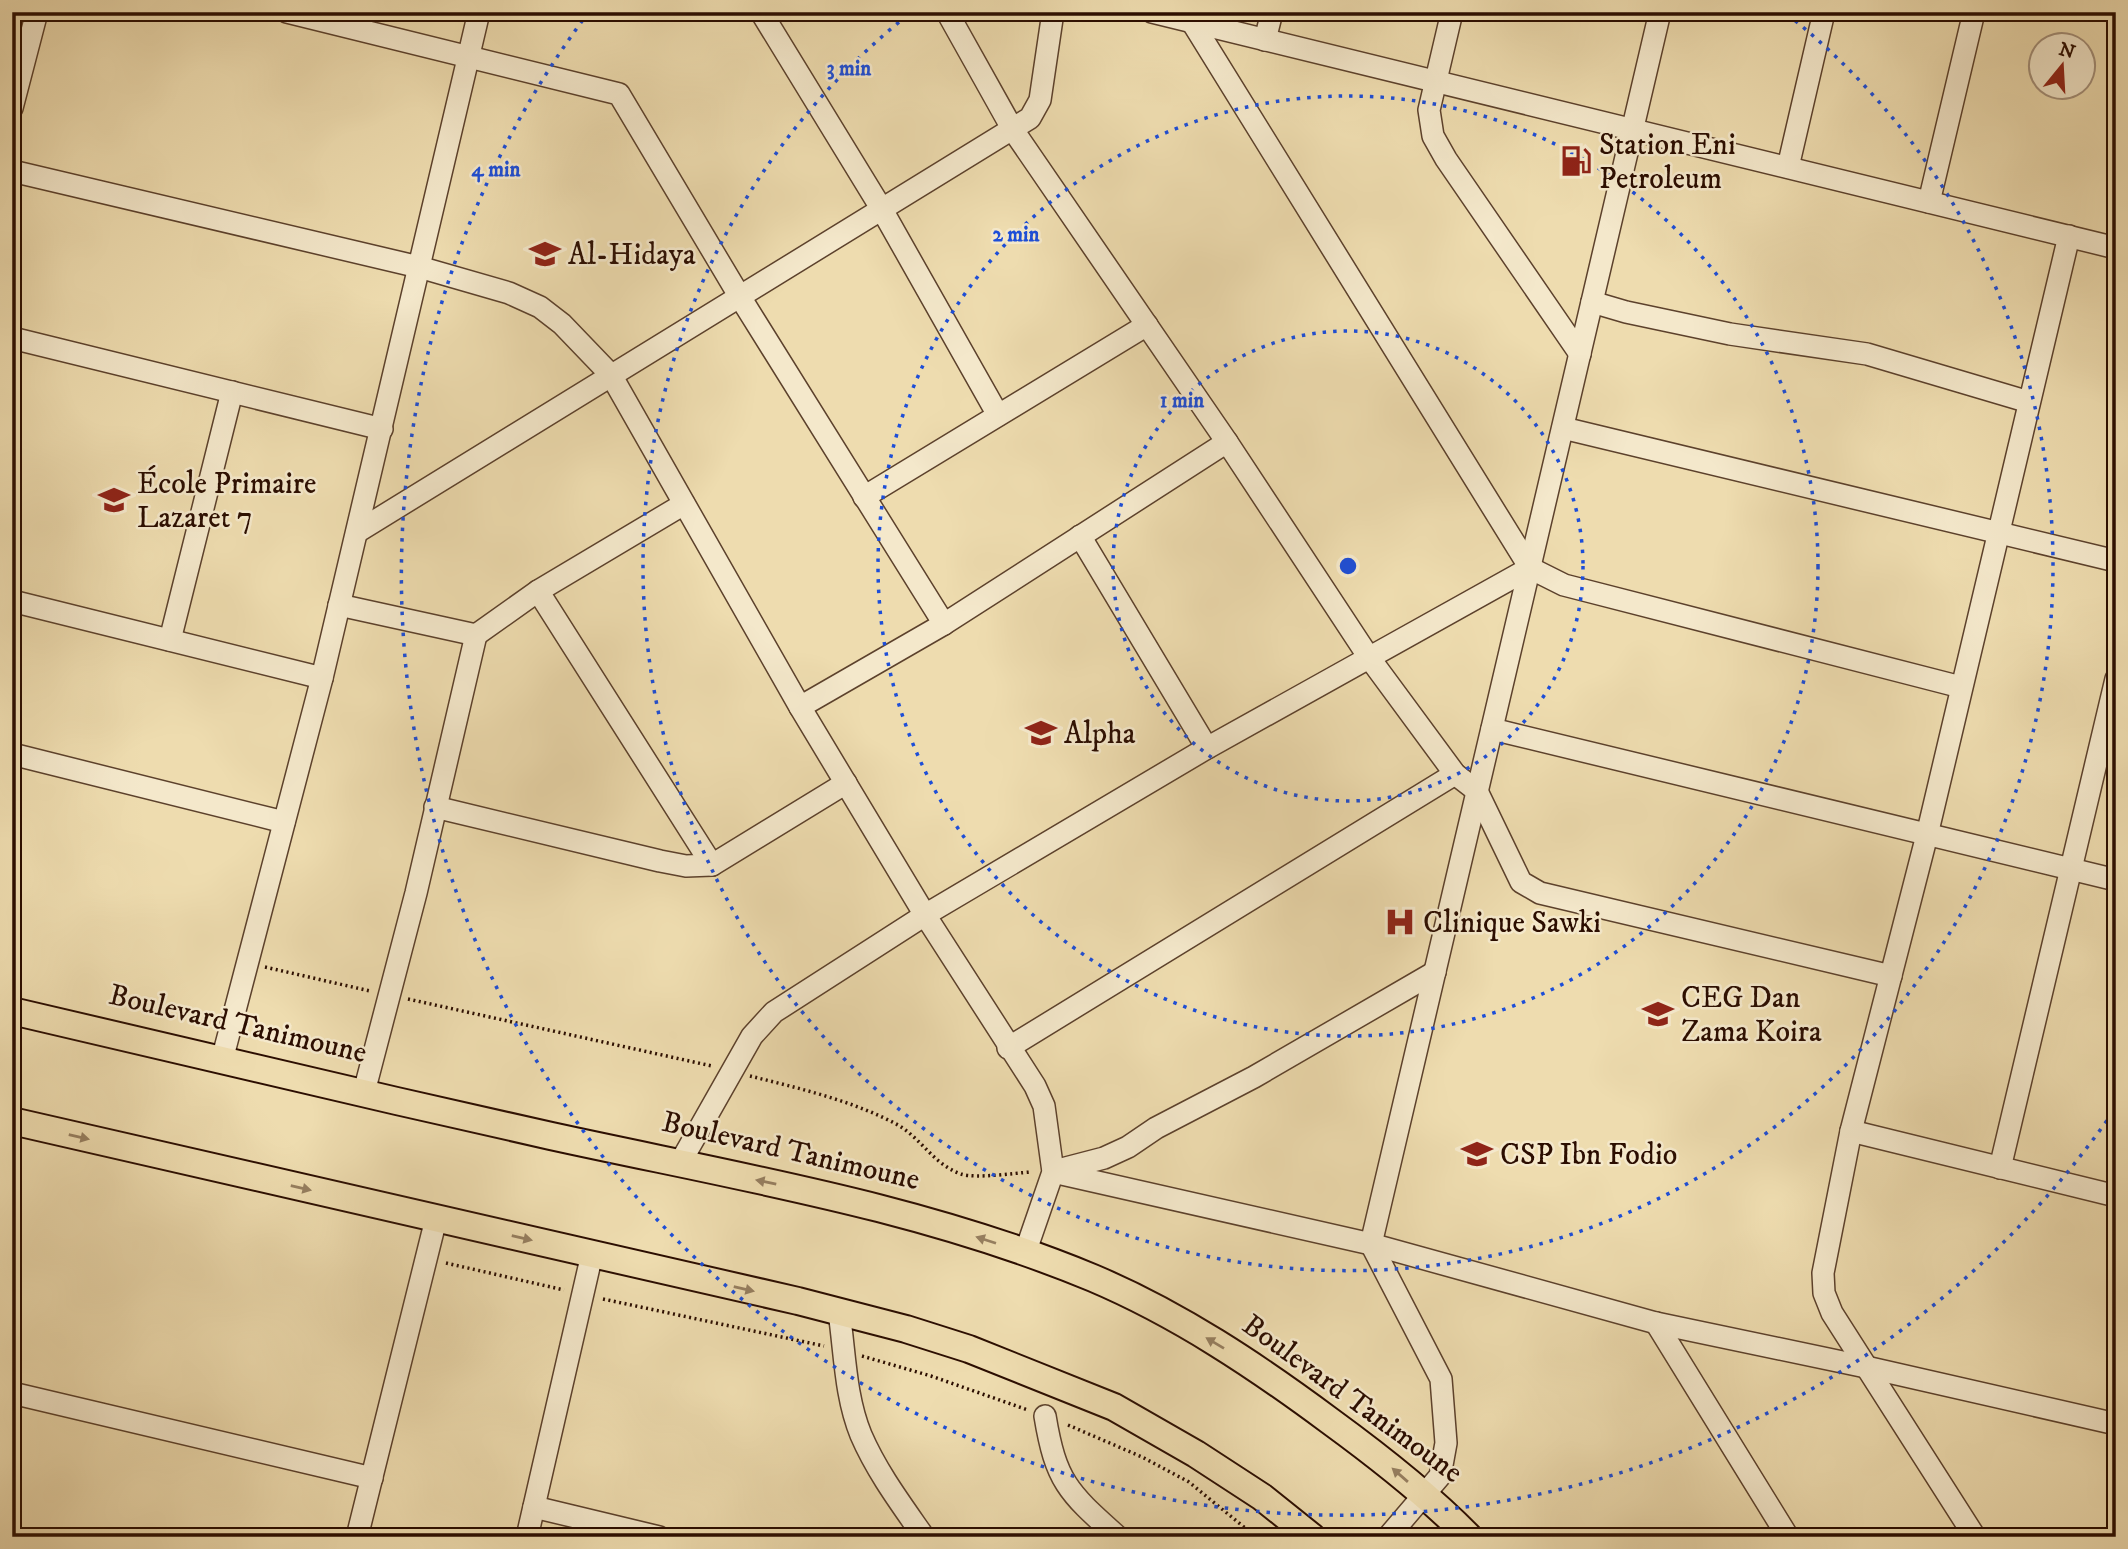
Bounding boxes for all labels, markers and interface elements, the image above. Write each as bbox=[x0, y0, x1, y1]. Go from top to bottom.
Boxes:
north arrow bbox=[2026, 32, 2096, 102]
text: N bbox=[2056, 38, 2078, 65]
text: 3 min bbox=[827, 56, 872, 82]
place label: Station Eni Petroleum bbox=[1599, 127, 1736, 198]
fuel station icon: Station Eni Petroleum bbox=[1559, 144, 1593, 178]
text: 4 min bbox=[472, 157, 521, 183]
text: 2 min bbox=[993, 222, 1041, 248]
school or university icon: Al-Hidaya bbox=[528, 237, 562, 271]
place label: Al-Hidaya bbox=[568, 237, 696, 274]
text: 1 min bbox=[1160, 388, 1205, 414]
place label: École Primaire Lazaret 7 bbox=[137, 465, 316, 537]
school or university icon: École Primaire Lazaret 7 bbox=[97, 483, 131, 517]
centre of rings bbox=[1336, 554, 1360, 578]
school or university icon: Alpha bbox=[1024, 716, 1058, 750]
place label: Alpha bbox=[1064, 716, 1136, 753]
hospital icon: Clinique Sawki bbox=[1383, 905, 1417, 939]
place label: Clinique Sawki bbox=[1423, 905, 1601, 942]
street label: Boulevard Tanimoune bbox=[105, 977, 370, 1072]
place label: CEG Dan Zama Koira bbox=[1681, 980, 1822, 1051]
school or university icon: CEG Dan Zama Koira bbox=[1641, 997, 1675, 1031]
street label: Boulevard Tanimoune bbox=[658, 1104, 923, 1199]
one-way arrow bbox=[68, 1131, 90, 1142]
school or university icon: CSP Ibn Fodio bbox=[1460, 1137, 1494, 1171]
place label: CSP Ibn Fodio bbox=[1500, 1137, 1677, 1174]
one-way arrow bbox=[755, 1176, 777, 1187]
one-way arrow bbox=[290, 1182, 312, 1193]
one-way arrow bbox=[511, 1233, 533, 1244]
one-way arrow bbox=[975, 1235, 996, 1245]
one-way arrow bbox=[733, 1283, 755, 1294]
street label: Boulevard Tanimoune bbox=[1235, 1307, 1470, 1492]
one-way arrow bbox=[1206, 1337, 1225, 1349]
one-way arrow bbox=[1391, 1467, 1409, 1483]

